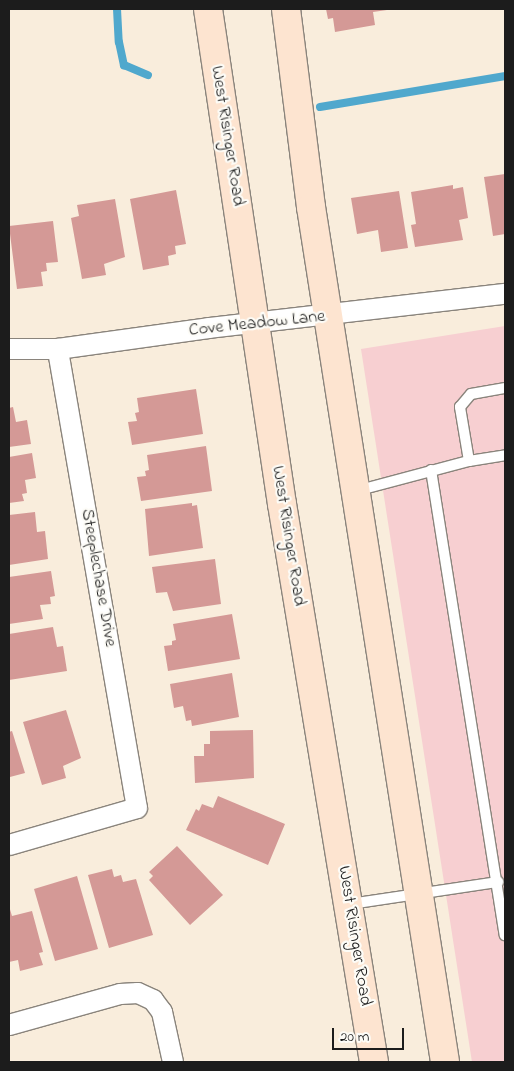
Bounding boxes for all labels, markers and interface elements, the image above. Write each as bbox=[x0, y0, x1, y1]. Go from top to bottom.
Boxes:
street label: West Risinger Road bbox=[205, 64, 249, 208]
street label: Cove Meadow Lane bbox=[188, 306, 326, 342]
street label: West Risinger Road bbox=[266, 464, 310, 608]
street label: Steeplechase Drive bbox=[75, 507, 121, 649]
street label: West Risinger Road bbox=[332, 864, 376, 1008]
scale bar bbox=[334, 1018, 406, 1050]
text: 20 m bbox=[340, 1026, 369, 1048]

